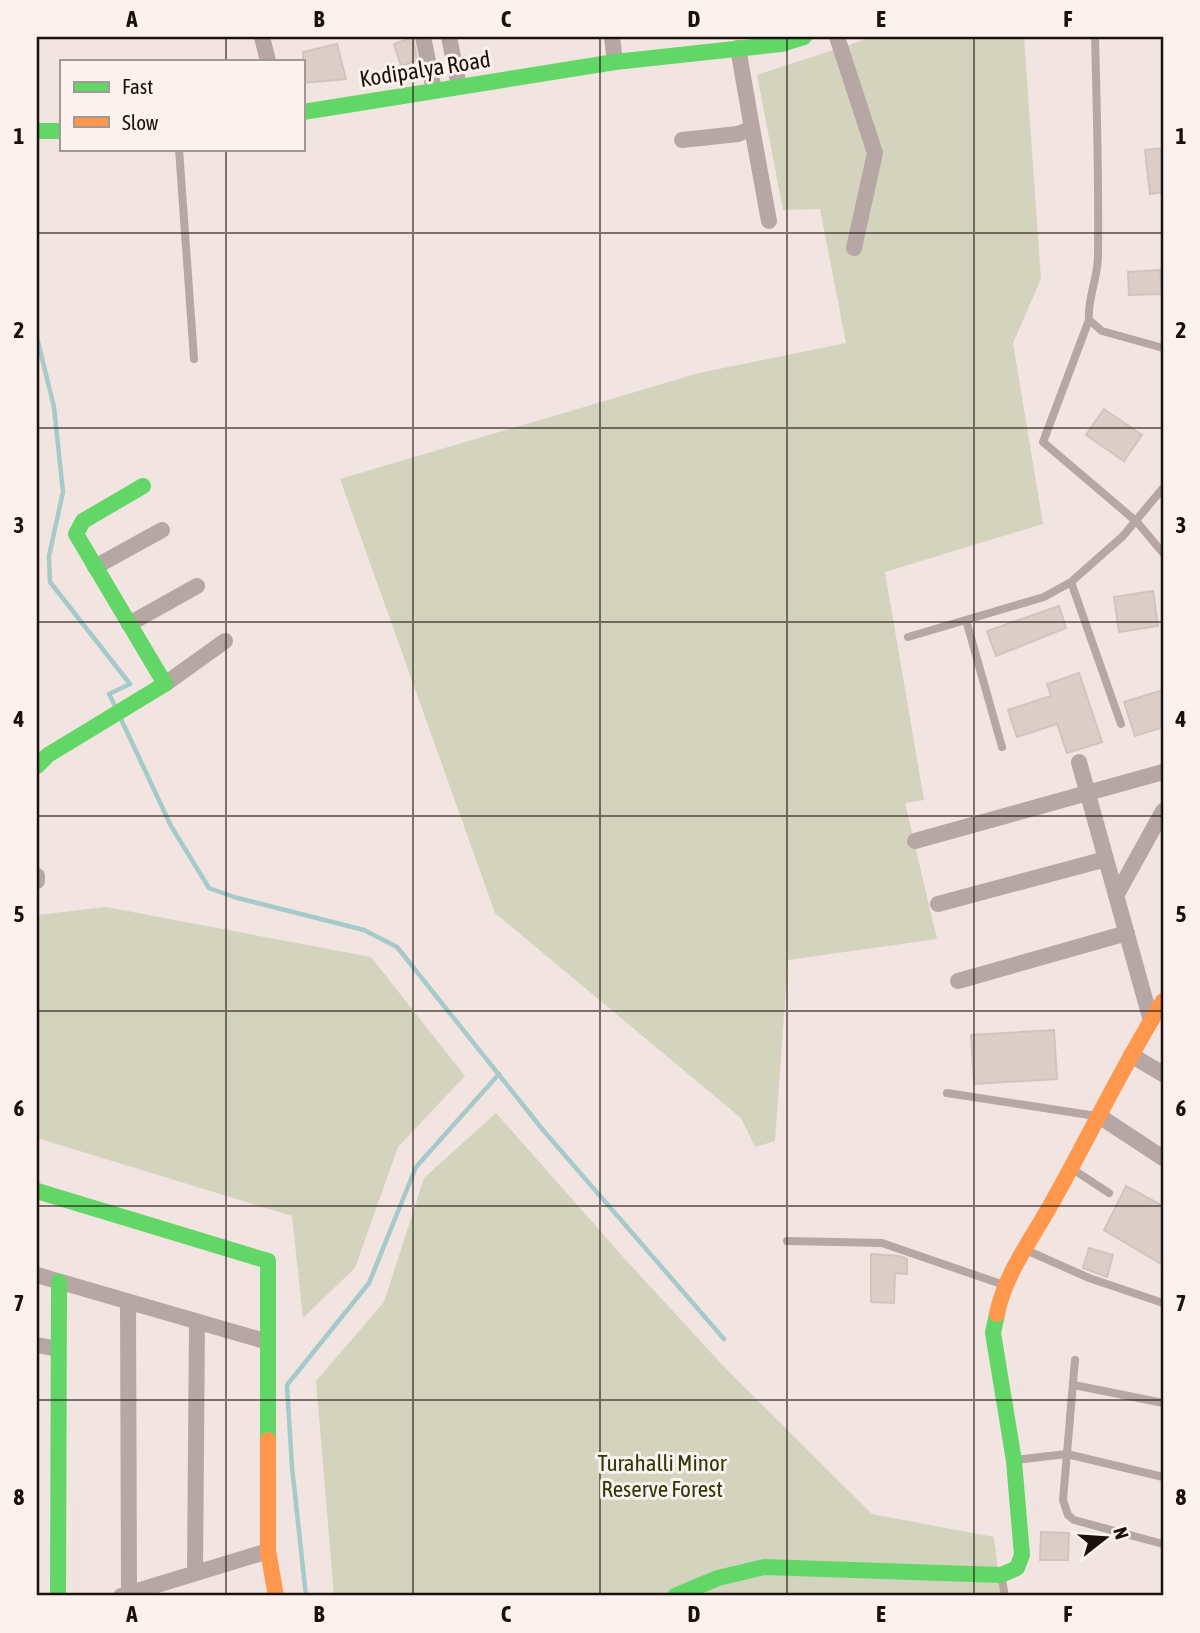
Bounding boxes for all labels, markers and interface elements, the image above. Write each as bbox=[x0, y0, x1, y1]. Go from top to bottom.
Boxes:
text: A bbox=[125, 6, 138, 32]
text: B bbox=[314, 6, 325, 32]
text: C bbox=[501, 6, 512, 32]
text: D bbox=[688, 6, 701, 32]
text: E bbox=[876, 6, 886, 32]
text: F bbox=[1063, 6, 1073, 32]
street label: Kodipalya Road bbox=[358, 46, 492, 92]
legend bbox=[60, 60, 304, 150]
text: Fast bbox=[122, 74, 153, 98]
text: Slow bbox=[122, 110, 159, 134]
text: 1 bbox=[14, 123, 25, 149]
text: 1 bbox=[1176, 123, 1187, 149]
text: 2 bbox=[14, 317, 24, 343]
text: 2 bbox=[1176, 317, 1186, 343]
text: 3 bbox=[14, 512, 24, 538]
text: 3 bbox=[1176, 512, 1186, 538]
text: 4 bbox=[13, 706, 25, 732]
text: 4 bbox=[1175, 706, 1187, 732]
text: 5 bbox=[14, 901, 25, 927]
text: 5 bbox=[1176, 901, 1187, 927]
text: 6 bbox=[14, 1095, 25, 1121]
text: 6 bbox=[1176, 1095, 1187, 1121]
text: 7 bbox=[14, 1290, 24, 1316]
text: 7 bbox=[1176, 1290, 1186, 1316]
park label: Turahalli Minor Reserve Forest bbox=[597, 1450, 728, 1502]
text: 8 bbox=[14, 1484, 25, 1510]
text: 8 bbox=[1176, 1484, 1187, 1510]
north arrow bbox=[1070, 1504, 1140, 1574]
text: N bbox=[1109, 1524, 1133, 1542]
text: A bbox=[125, 1601, 138, 1627]
text: B bbox=[314, 1601, 325, 1627]
text: C bbox=[501, 1601, 512, 1627]
text: D bbox=[688, 1601, 701, 1627]
text: E bbox=[876, 1601, 886, 1627]
text: F bbox=[1063, 1601, 1073, 1627]

